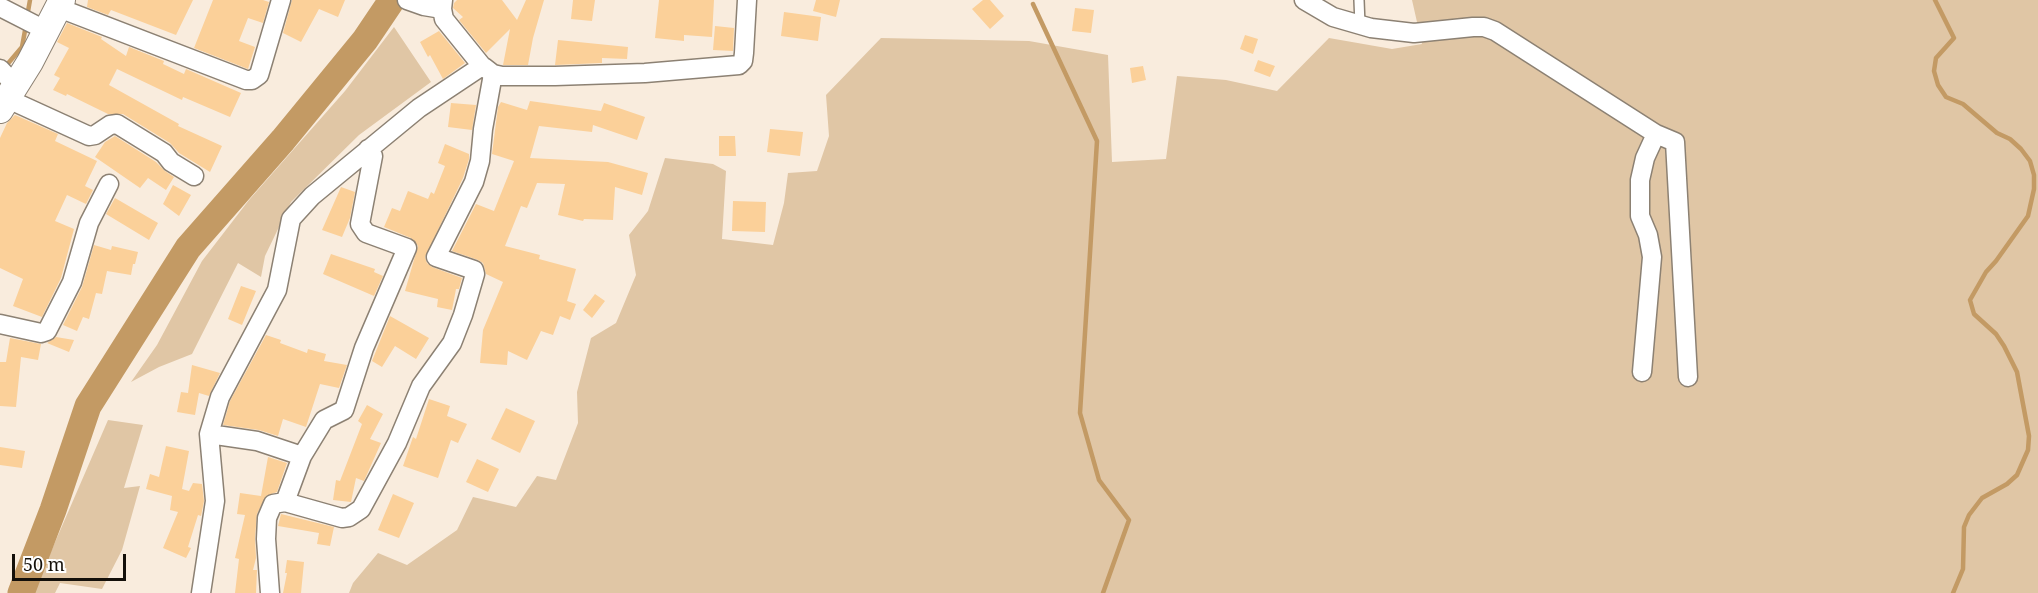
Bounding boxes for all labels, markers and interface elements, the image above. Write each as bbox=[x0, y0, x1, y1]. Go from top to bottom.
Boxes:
scale bar bbox=[15, 542, 129, 580]
text: 50 m bbox=[23, 552, 65, 576]

